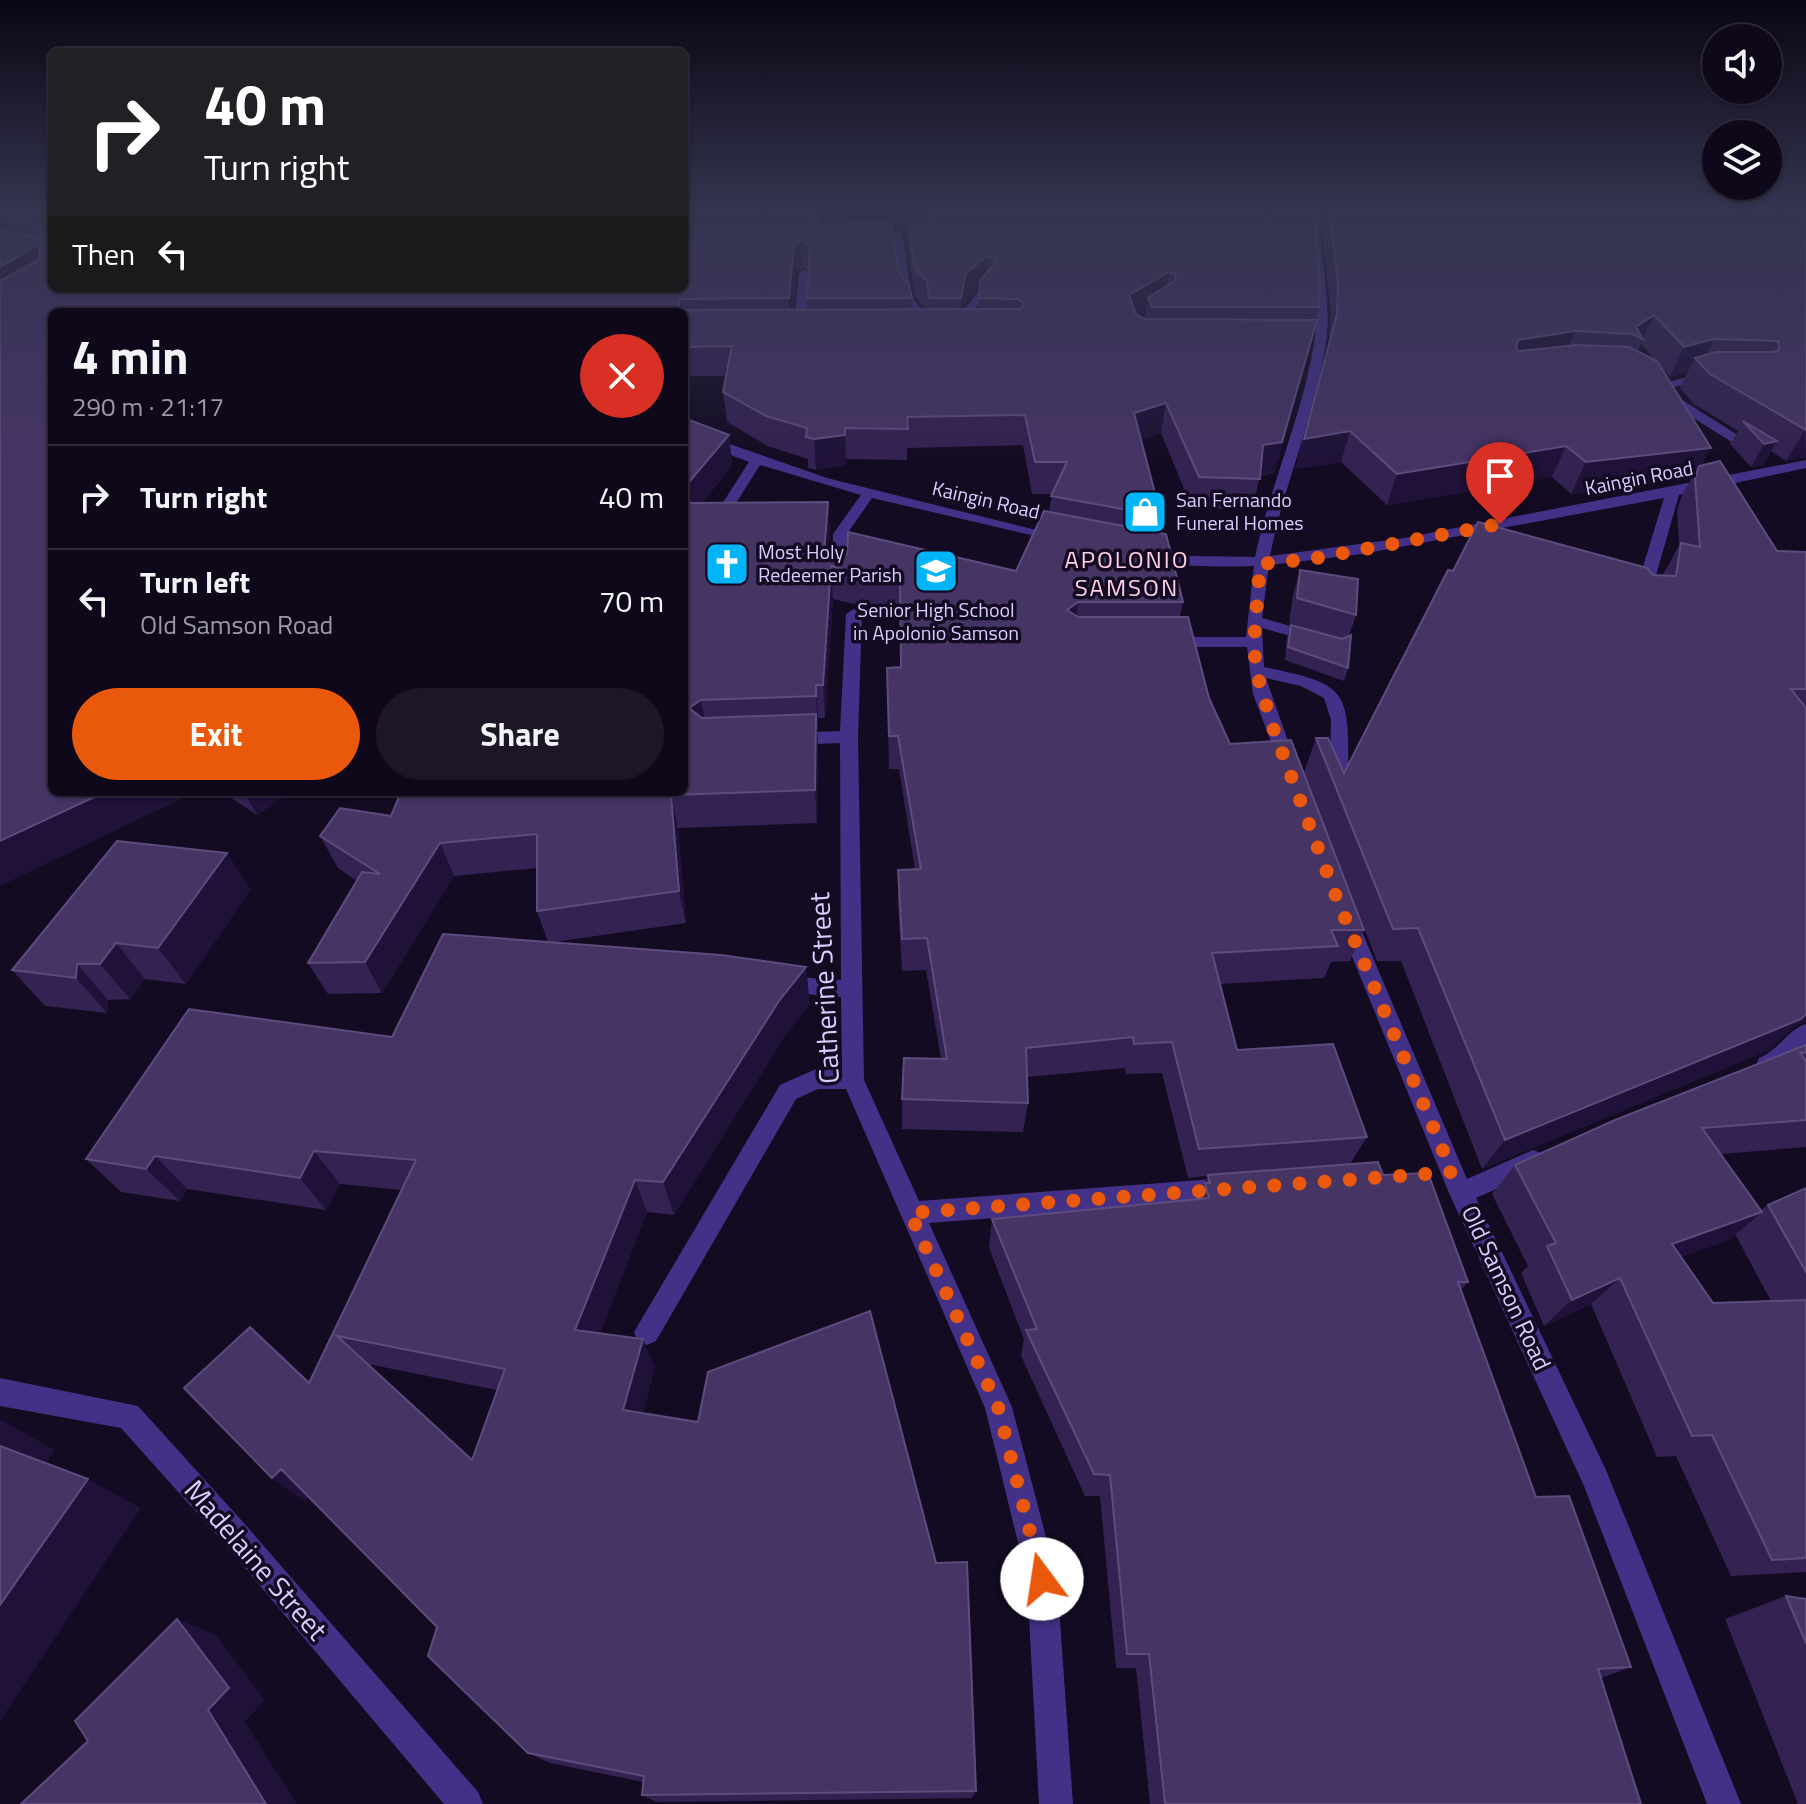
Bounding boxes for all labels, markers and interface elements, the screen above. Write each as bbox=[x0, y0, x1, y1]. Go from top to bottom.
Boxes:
map controls bbox=[1702, 24, 1782, 200]
button: sound bbox=[1702, 24, 1782, 104]
text: 40 m bbox=[204, 62, 326, 147]
icon: right bbox=[72, 80, 176, 184]
button: layers bbox=[1702, 120, 1782, 200]
text: Turn right bbox=[204, 139, 349, 194]
text: Then bbox=[72, 231, 135, 277]
icon: left bbox=[151, 232, 195, 276]
text: 4 min bbox=[72, 320, 189, 393]
button: close bbox=[580, 334, 664, 418]
text: 290 m · 21:17 bbox=[72, 387, 224, 426]
pin bbox=[1466, 442, 1534, 524]
street label: Kaingin Road bbox=[1582, 452, 1696, 503]
icon: arrive bbox=[1478, 454, 1522, 498]
street label: Kaingin Road bbox=[929, 472, 1043, 527]
text: Turn right bbox=[140, 474, 268, 520]
text: 40 m bbox=[599, 474, 664, 520]
icon: right bbox=[72, 475, 116, 519]
place label: San Fernando Funeral Homes bbox=[1176, 484, 1304, 538]
shop icon: San Fernando Funeral Homes bbox=[1121, 488, 1169, 536]
place label: Most Holy Redeemer Parish bbox=[758, 536, 902, 590]
church icon: Most Holy Redeemer Parish bbox=[703, 540, 751, 588]
district label: APOLONIO SAMSON bbox=[1064, 541, 1190, 605]
school or university icon: Senior High School in Apolonio Samson bbox=[912, 547, 960, 595]
text: Turn left bbox=[140, 559, 250, 605]
text: 70 m bbox=[599, 578, 664, 624]
icon: left bbox=[72, 579, 116, 623]
place label: Senior High School in Apolonio Samson bbox=[853, 594, 1019, 648]
text: Old Samson Road bbox=[140, 605, 333, 644]
button: Exit bbox=[72, 688, 360, 780]
button: Share bbox=[376, 688, 664, 780]
street label: Catherine Street bbox=[797, 891, 850, 1085]
street label: Old Samson Road bbox=[1453, 1199, 1561, 1376]
street label: Madelaine Street bbox=[174, 1470, 339, 1650]
position arrow bbox=[1000, 1537, 1084, 1621]

